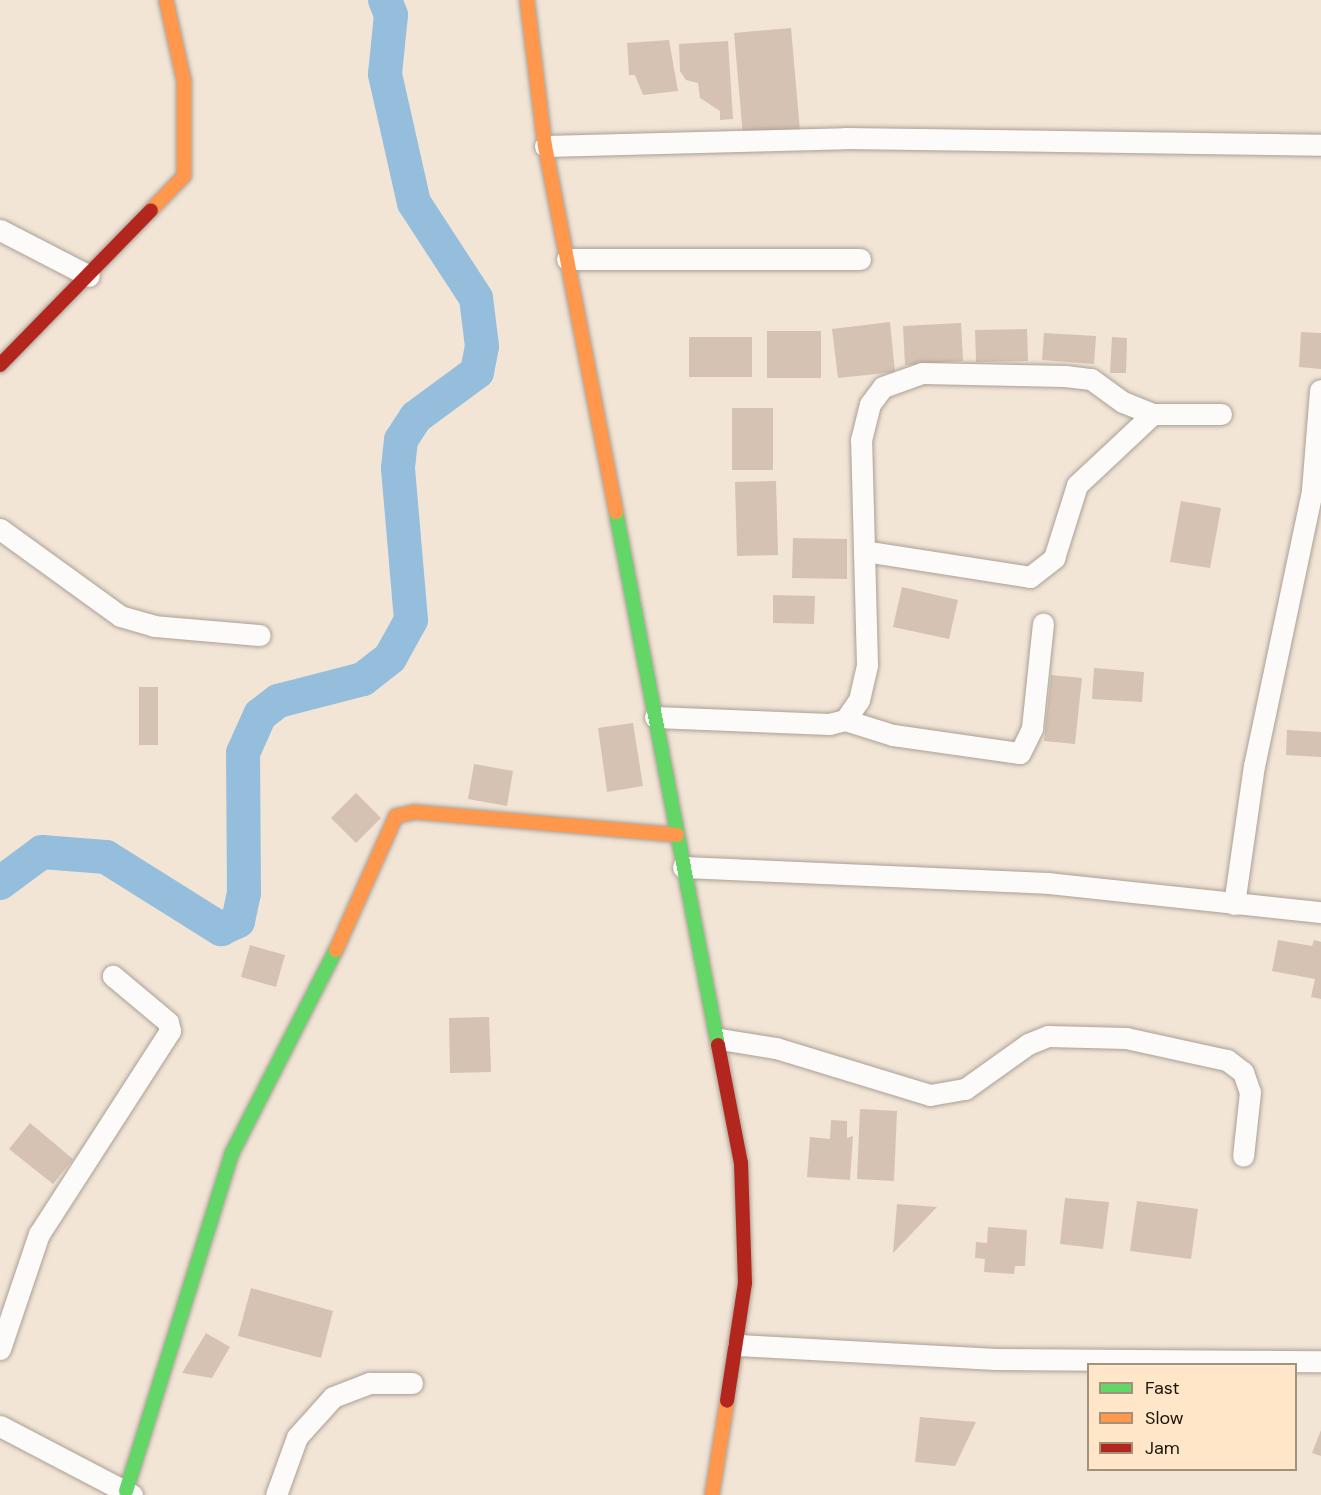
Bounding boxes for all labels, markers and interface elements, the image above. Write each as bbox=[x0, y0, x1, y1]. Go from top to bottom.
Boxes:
legend bbox=[1087, 1363, 1297, 1471]
text: Fast bbox=[1145, 1376, 1180, 1400]
text: Slow bbox=[1145, 1406, 1184, 1430]
text: Jam bbox=[1145, 1436, 1180, 1460]

